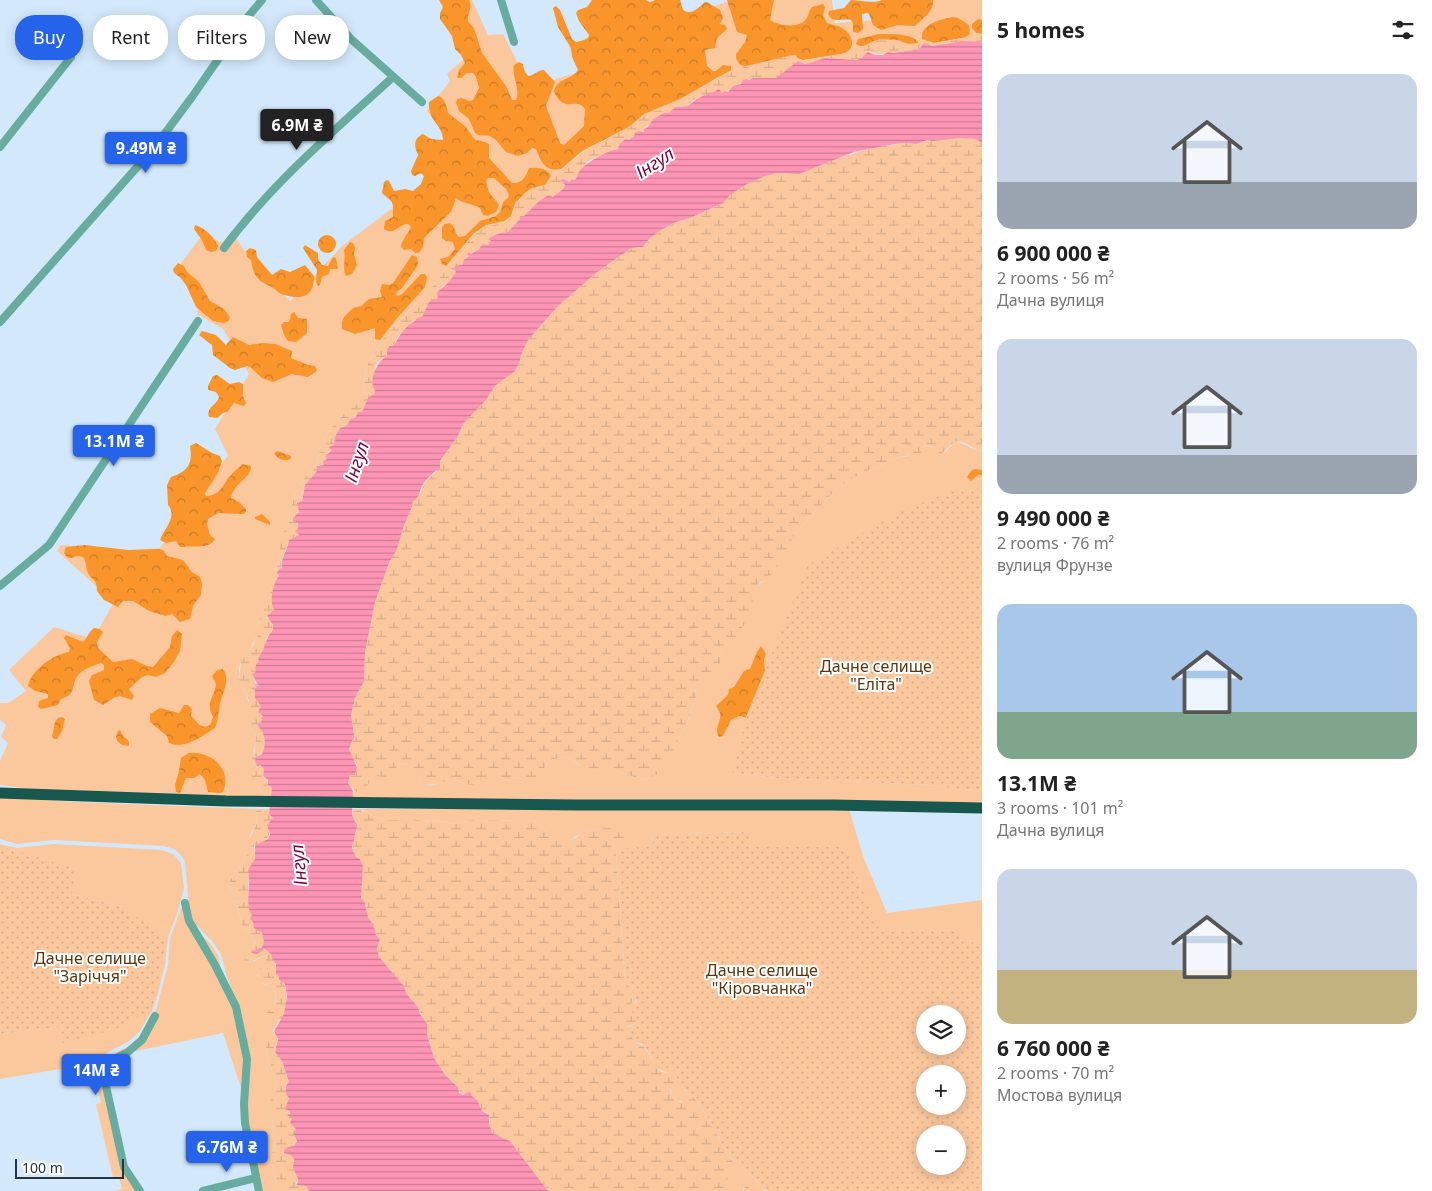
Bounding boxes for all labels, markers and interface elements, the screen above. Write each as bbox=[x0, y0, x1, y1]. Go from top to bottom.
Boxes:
chip: Buy bbox=[15, 15, 83, 60]
chip: Rent bbox=[93, 15, 168, 60]
chip: Filters bbox=[178, 15, 265, 60]
chip: New bbox=[275, 15, 349, 60]
text: 5 homes bbox=[997, 16, 1085, 44]
icon: filters bbox=[1389, 16, 1417, 44]
icon: home bbox=[1162, 107, 1252, 197]
pin: 6.9M ₴ bbox=[256, 108, 338, 151]
text: 6.9M ₴ bbox=[271, 114, 323, 136]
pin: 9.49M ₴ bbox=[100, 132, 192, 174]
text: 9.49M ₴ bbox=[116, 137, 176, 159]
water label: Інгул bbox=[631, 141, 678, 183]
text: 6 900 000 ₴ bbox=[997, 239, 1109, 267]
text: 2 rooms · 56 m² bbox=[997, 267, 1114, 289]
text: Дачна вулиця bbox=[997, 289, 1104, 311]
icon: home bbox=[1162, 372, 1252, 462]
pin: 13.1M ₴ bbox=[68, 424, 160, 467]
text: 13.1M ₴ bbox=[84, 430, 144, 452]
water label: Інгул bbox=[338, 438, 374, 485]
text: 9 490 000 ₴ bbox=[997, 504, 1109, 532]
text: 2 rooms · 76 m² bbox=[997, 532, 1114, 554]
text: вулиця Фрунзе bbox=[997, 554, 1113, 576]
icon: home bbox=[1162, 637, 1252, 727]
park label: Дачне селище "Еліта" bbox=[820, 655, 932, 695]
text: 13.1M ₴ bbox=[997, 769, 1076, 797]
text: 3 rooms · 101 m² bbox=[997, 797, 1123, 819]
text: Дачна вулиця bbox=[997, 819, 1104, 841]
water label: Інгул bbox=[284, 843, 312, 887]
icon: home bbox=[1162, 902, 1252, 992]
park label: Дачне селище "Заріччя" bbox=[34, 947, 146, 987]
park label: Дачне селище "Кіровчанка" bbox=[706, 959, 818, 999]
map controls bbox=[916, 1005, 966, 1175]
button: layers bbox=[916, 1005, 966, 1055]
text: 6 760 000 ₴ bbox=[997, 1034, 1109, 1062]
pin: 14M ₴ bbox=[61, 1054, 131, 1096]
text: 14M ₴ bbox=[73, 1059, 119, 1081]
text: 2 rooms · 70 m² bbox=[997, 1062, 1114, 1084]
button: + bbox=[916, 1065, 966, 1115]
text: Мостова вулиця bbox=[997, 1084, 1122, 1106]
button: − bbox=[916, 1125, 966, 1175]
pin: 6.76M ₴ bbox=[181, 1130, 273, 1173]
text: 6.76M ₴ bbox=[197, 1136, 257, 1158]
scale bar bbox=[15, 1156, 124, 1179]
text: 100 m bbox=[22, 1158, 63, 1177]

